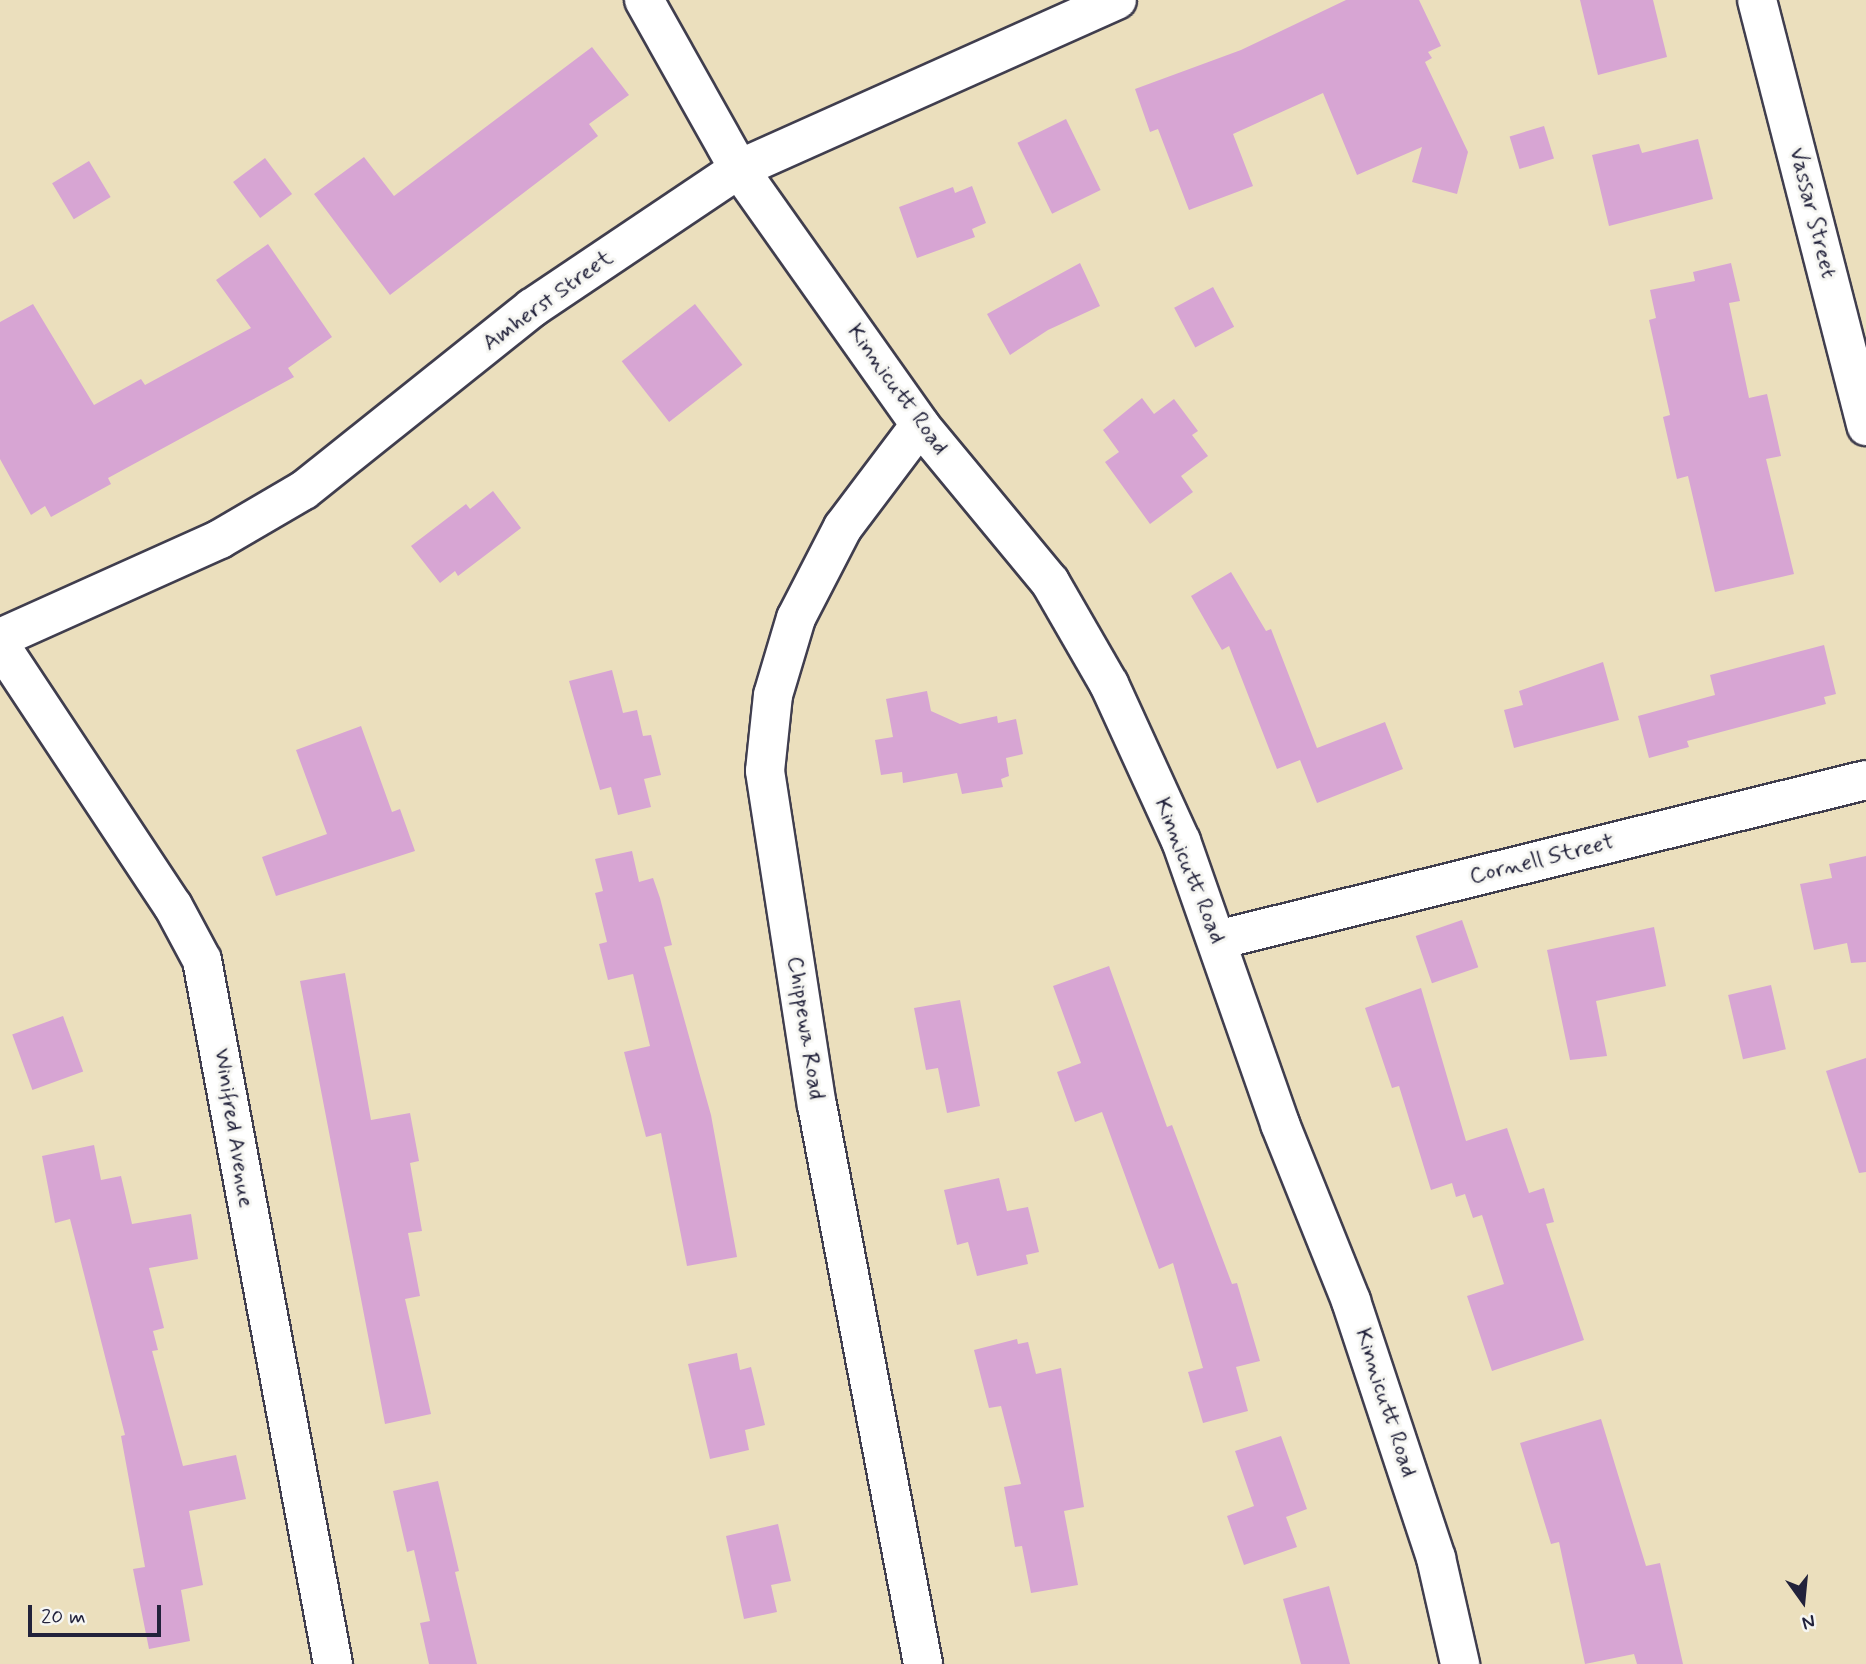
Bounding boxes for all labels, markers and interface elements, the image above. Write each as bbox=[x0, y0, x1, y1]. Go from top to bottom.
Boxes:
street label: Vassar Street bbox=[1782, 143, 1842, 283]
street label: Amherst Street bbox=[477, 244, 619, 358]
street label: Kinnicutt Road bbox=[840, 319, 954, 461]
street label: Kinnicutt Road bbox=[1147, 794, 1231, 948]
street label: Cornell Street bbox=[1467, 829, 1617, 891]
street label: Chippewa Road bbox=[780, 955, 830, 1101]
street label: Winifred Avenue bbox=[207, 1046, 259, 1210]
street label: Kinnicutt Road bbox=[1348, 1325, 1422, 1481]
north arrow bbox=[1768, 1566, 1838, 1636]
scale bar bbox=[32, 1590, 164, 1634]
text: 20 m bbox=[41, 1603, 86, 1631]
text: N bbox=[1799, 1608, 1818, 1635]

